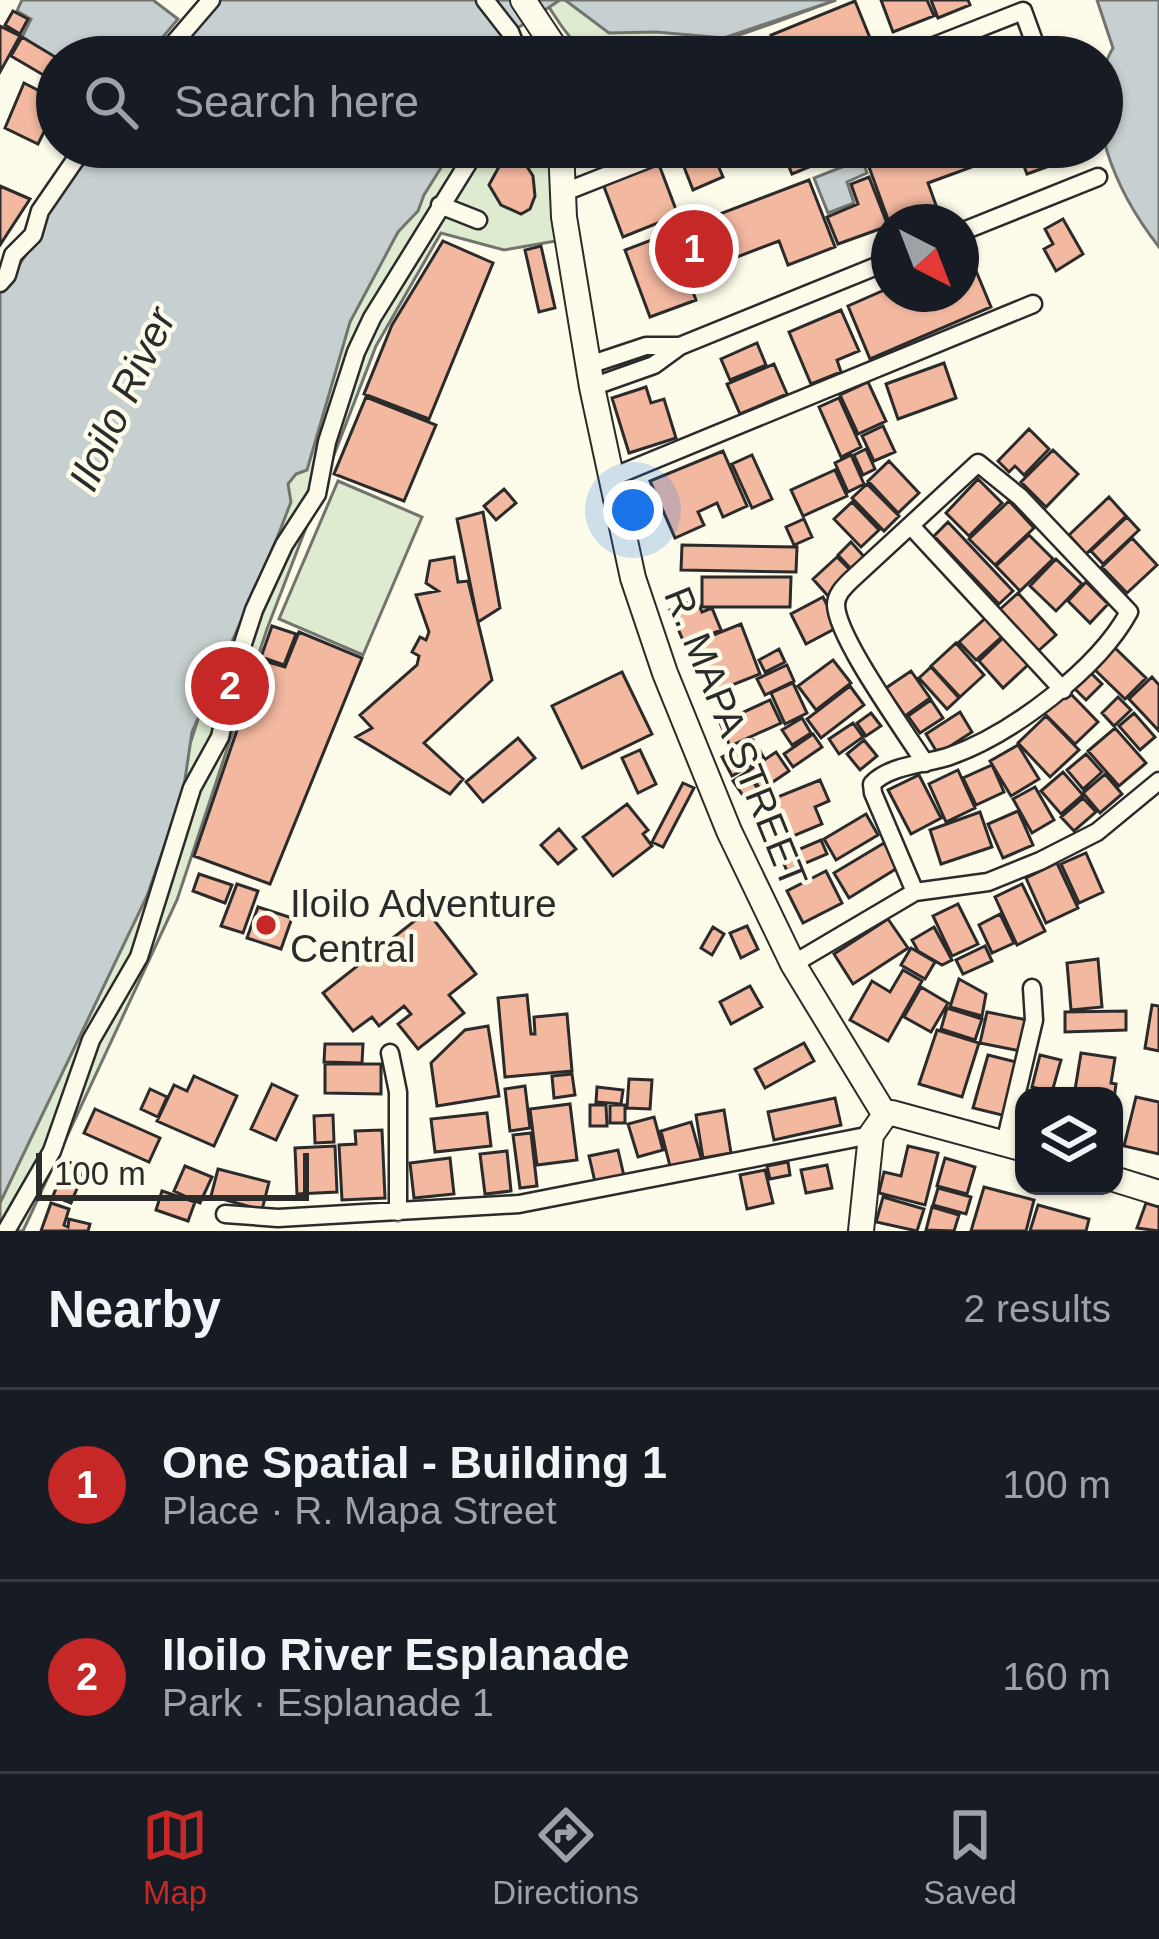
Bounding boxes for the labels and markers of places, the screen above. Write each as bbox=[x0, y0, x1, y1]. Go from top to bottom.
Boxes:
pin: 1 bbox=[655, 204, 733, 294]
pin: 2 bbox=[191, 641, 269, 731]
place label: Iloilo Adventure Central bbox=[290, 882, 557, 970]
marker: Iloilo Adventure Central bbox=[253, 912, 279, 938]

